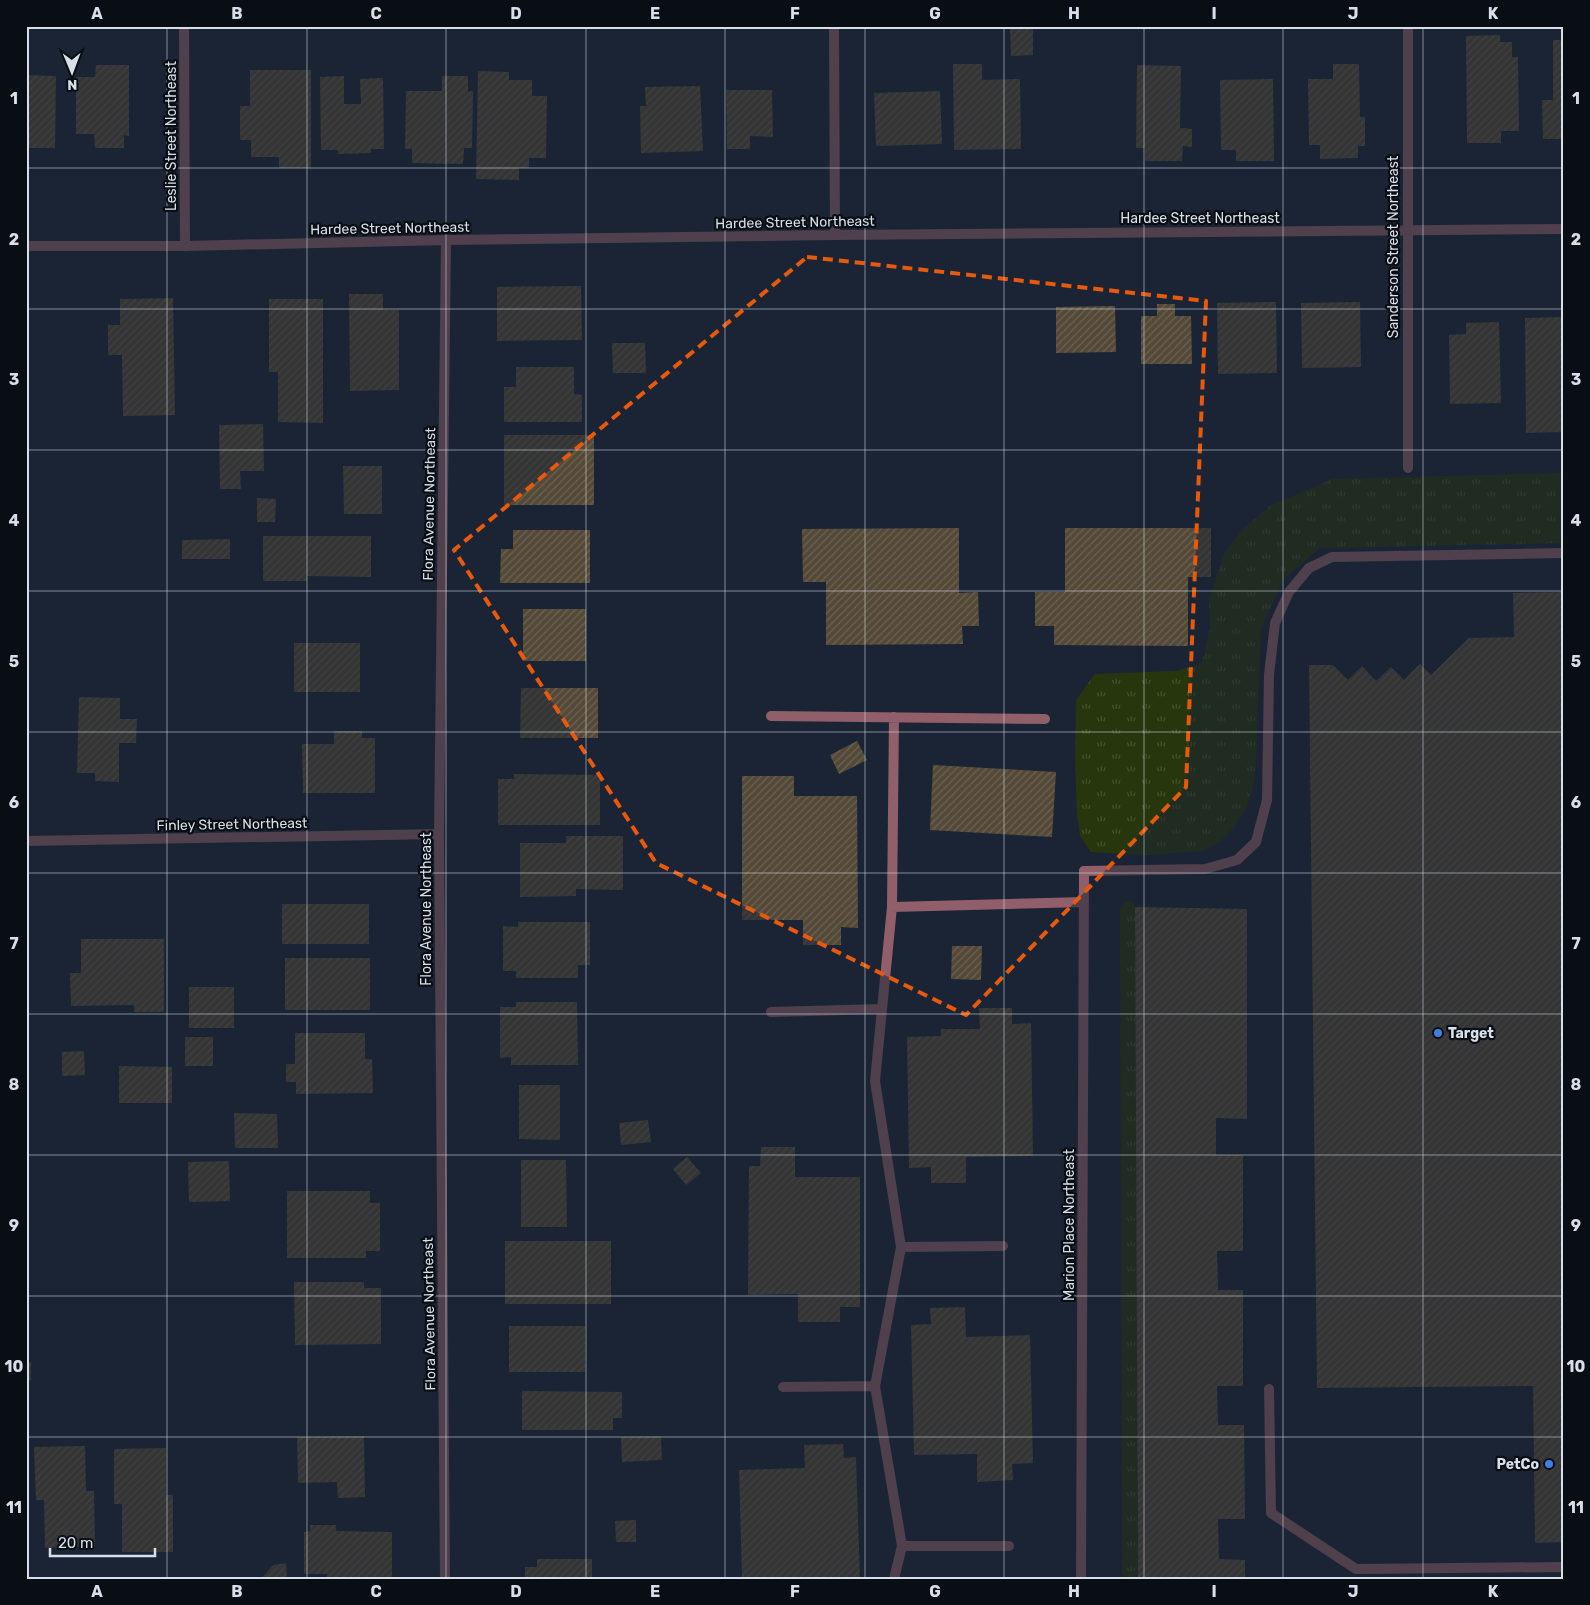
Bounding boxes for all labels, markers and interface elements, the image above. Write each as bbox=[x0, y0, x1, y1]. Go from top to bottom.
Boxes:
text: A bbox=[91, 4, 103, 23]
text: B bbox=[231, 4, 243, 23]
text: C bbox=[370, 4, 382, 23]
text: D bbox=[510, 4, 522, 23]
text: E bbox=[650, 4, 660, 23]
text: F bbox=[790, 4, 800, 23]
text: G bbox=[929, 4, 941, 23]
text: H bbox=[1068, 4, 1080, 23]
text: I bbox=[1211, 4, 1217, 23]
text: J bbox=[1348, 4, 1358, 23]
text: K bbox=[1488, 4, 1499, 23]
north arrow bbox=[48, 48, 98, 98]
street label: Leslie Street Northeast bbox=[163, 61, 180, 211]
text: N bbox=[67, 76, 77, 93]
text: 1 bbox=[10, 89, 18, 108]
text: 1 bbox=[1572, 89, 1580, 108]
street label: Sanderson Street Northeast bbox=[1385, 155, 1402, 338]
street label: Hardee Street Northeast bbox=[1120, 210, 1280, 227]
street label: Hardee Street Northeast bbox=[715, 213, 875, 232]
street label: Hardee Street Northeast bbox=[310, 219, 470, 238]
text: 2 bbox=[9, 230, 19, 249]
text: 2 bbox=[1571, 230, 1581, 249]
text: 3 bbox=[9, 370, 19, 389]
text: 3 bbox=[1571, 370, 1581, 389]
street label: Flora Avenue Northeast bbox=[420, 427, 439, 581]
text: 4 bbox=[9, 511, 20, 530]
text: 4 bbox=[1571, 511, 1582, 530]
text: 5 bbox=[9, 652, 19, 671]
text: 5 bbox=[1571, 652, 1581, 671]
text: 6 bbox=[9, 793, 19, 812]
text: 6 bbox=[1571, 793, 1581, 812]
street label: Finley Street Northeast bbox=[156, 815, 308, 834]
street label: Flora Avenue Northeast bbox=[418, 832, 435, 986]
text: 7 bbox=[9, 934, 19, 953]
text: 7 bbox=[1571, 934, 1581, 953]
place label: Target bbox=[1448, 1025, 1494, 1042]
marker: Target bbox=[1432, 1027, 1444, 1039]
text: 8 bbox=[9, 1075, 20, 1094]
text: 8 bbox=[1571, 1075, 1582, 1094]
street label: Marion Place Northeast bbox=[1061, 1149, 1078, 1301]
text: 9 bbox=[9, 1216, 19, 1235]
text: 9 bbox=[1571, 1216, 1581, 1235]
street label: Flora Avenue Northeast bbox=[420, 1237, 439, 1391]
text: 10 bbox=[5, 1357, 24, 1376]
text: 10 bbox=[1567, 1357, 1586, 1376]
place label: PetCo bbox=[1496, 1456, 1539, 1473]
marker: PetCo bbox=[1543, 1458, 1555, 1470]
text: 11 bbox=[6, 1498, 22, 1517]
text: 11 bbox=[1568, 1498, 1584, 1517]
scale bar bbox=[50, 1525, 155, 1557]
text: 20 m bbox=[58, 1534, 93, 1552]
text: A bbox=[91, 1582, 103, 1601]
text: B bbox=[231, 1582, 243, 1601]
text: C bbox=[370, 1582, 382, 1601]
text: D bbox=[510, 1582, 522, 1601]
text: E bbox=[650, 1582, 660, 1601]
text: F bbox=[790, 1582, 800, 1601]
text: G bbox=[929, 1582, 941, 1601]
text: H bbox=[1068, 1582, 1080, 1601]
text: I bbox=[1211, 1582, 1217, 1601]
text: J bbox=[1348, 1582, 1358, 1601]
text: K bbox=[1488, 1582, 1499, 1601]

